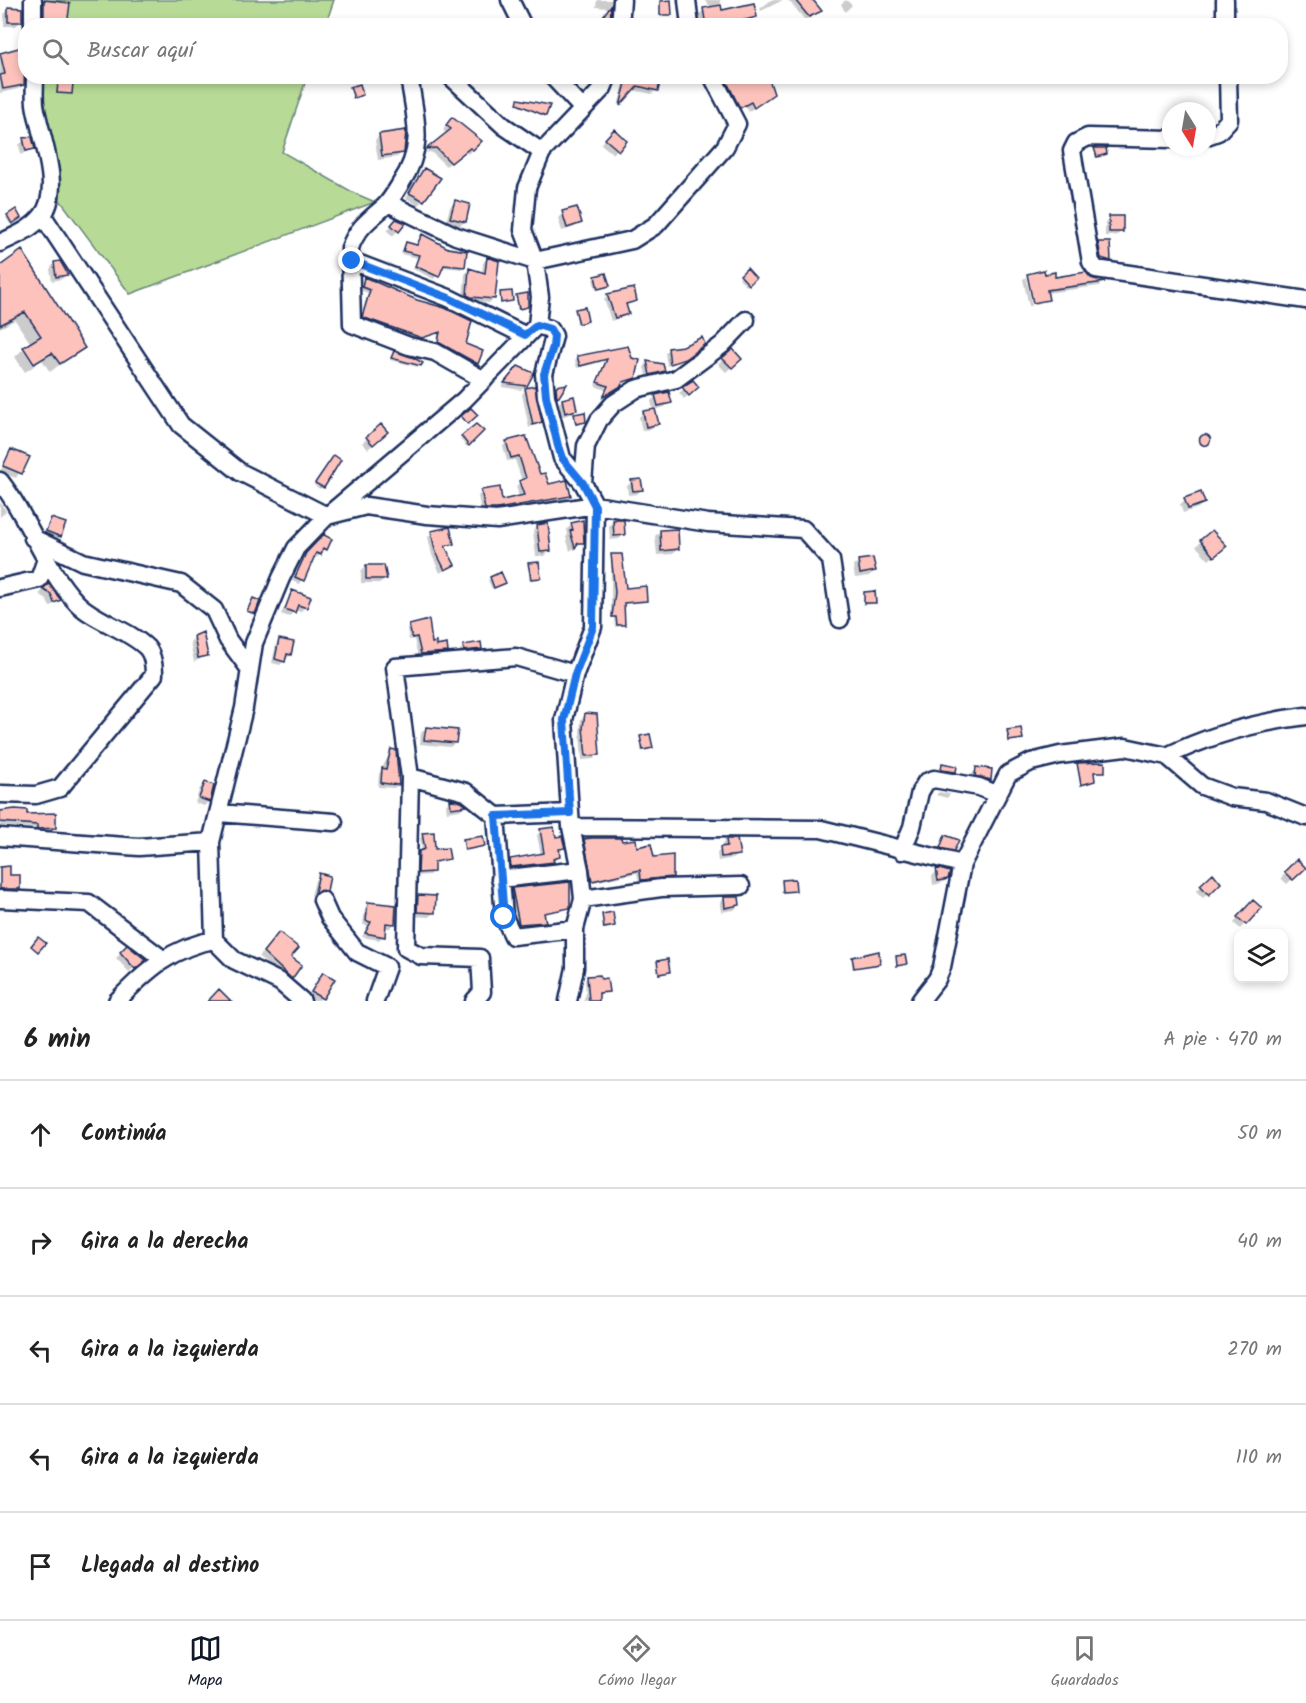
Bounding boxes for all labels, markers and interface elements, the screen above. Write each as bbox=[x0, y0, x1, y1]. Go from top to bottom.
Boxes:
search box bbox=[18, 18, 1288, 84]
text: Buscar aquí bbox=[87, 34, 194, 69]
icon: search bbox=[39, 35, 72, 68]
north arrow bbox=[1162, 102, 1216, 156]
route end bbox=[338, 247, 364, 273]
route start bbox=[490, 903, 516, 929]
map controls bbox=[1234, 929, 1288, 983]
button: layers bbox=[1234, 929, 1288, 983]
text: 6 min bbox=[24, 1019, 91, 1061]
text: A pie · 470 m bbox=[1164, 1024, 1282, 1056]
text: Continúa bbox=[81, 1117, 166, 1152]
icon: ahead bbox=[24, 1118, 57, 1151]
text: 50 m bbox=[1237, 1118, 1282, 1150]
text: Gira a la derecha bbox=[81, 1225, 248, 1260]
icon: right bbox=[24, 1226, 57, 1259]
text: 40 m bbox=[1237, 1226, 1282, 1258]
text: Gira a la izquierda bbox=[81, 1333, 259, 1368]
icon: left bbox=[24, 1334, 57, 1367]
text: 270 m bbox=[1227, 1334, 1282, 1366]
text: Gira a la izquierda bbox=[81, 1441, 259, 1476]
icon: left bbox=[24, 1442, 57, 1475]
text: 110 m bbox=[1236, 1442, 1282, 1474]
text: Llegada al destino bbox=[81, 1549, 259, 1584]
icon: arrive bbox=[24, 1550, 57, 1583]
tab: Mapa bbox=[187, 1632, 223, 1693]
tab: Cómo llegar bbox=[597, 1632, 676, 1693]
tab: Guardados bbox=[1051, 1632, 1119, 1693]

